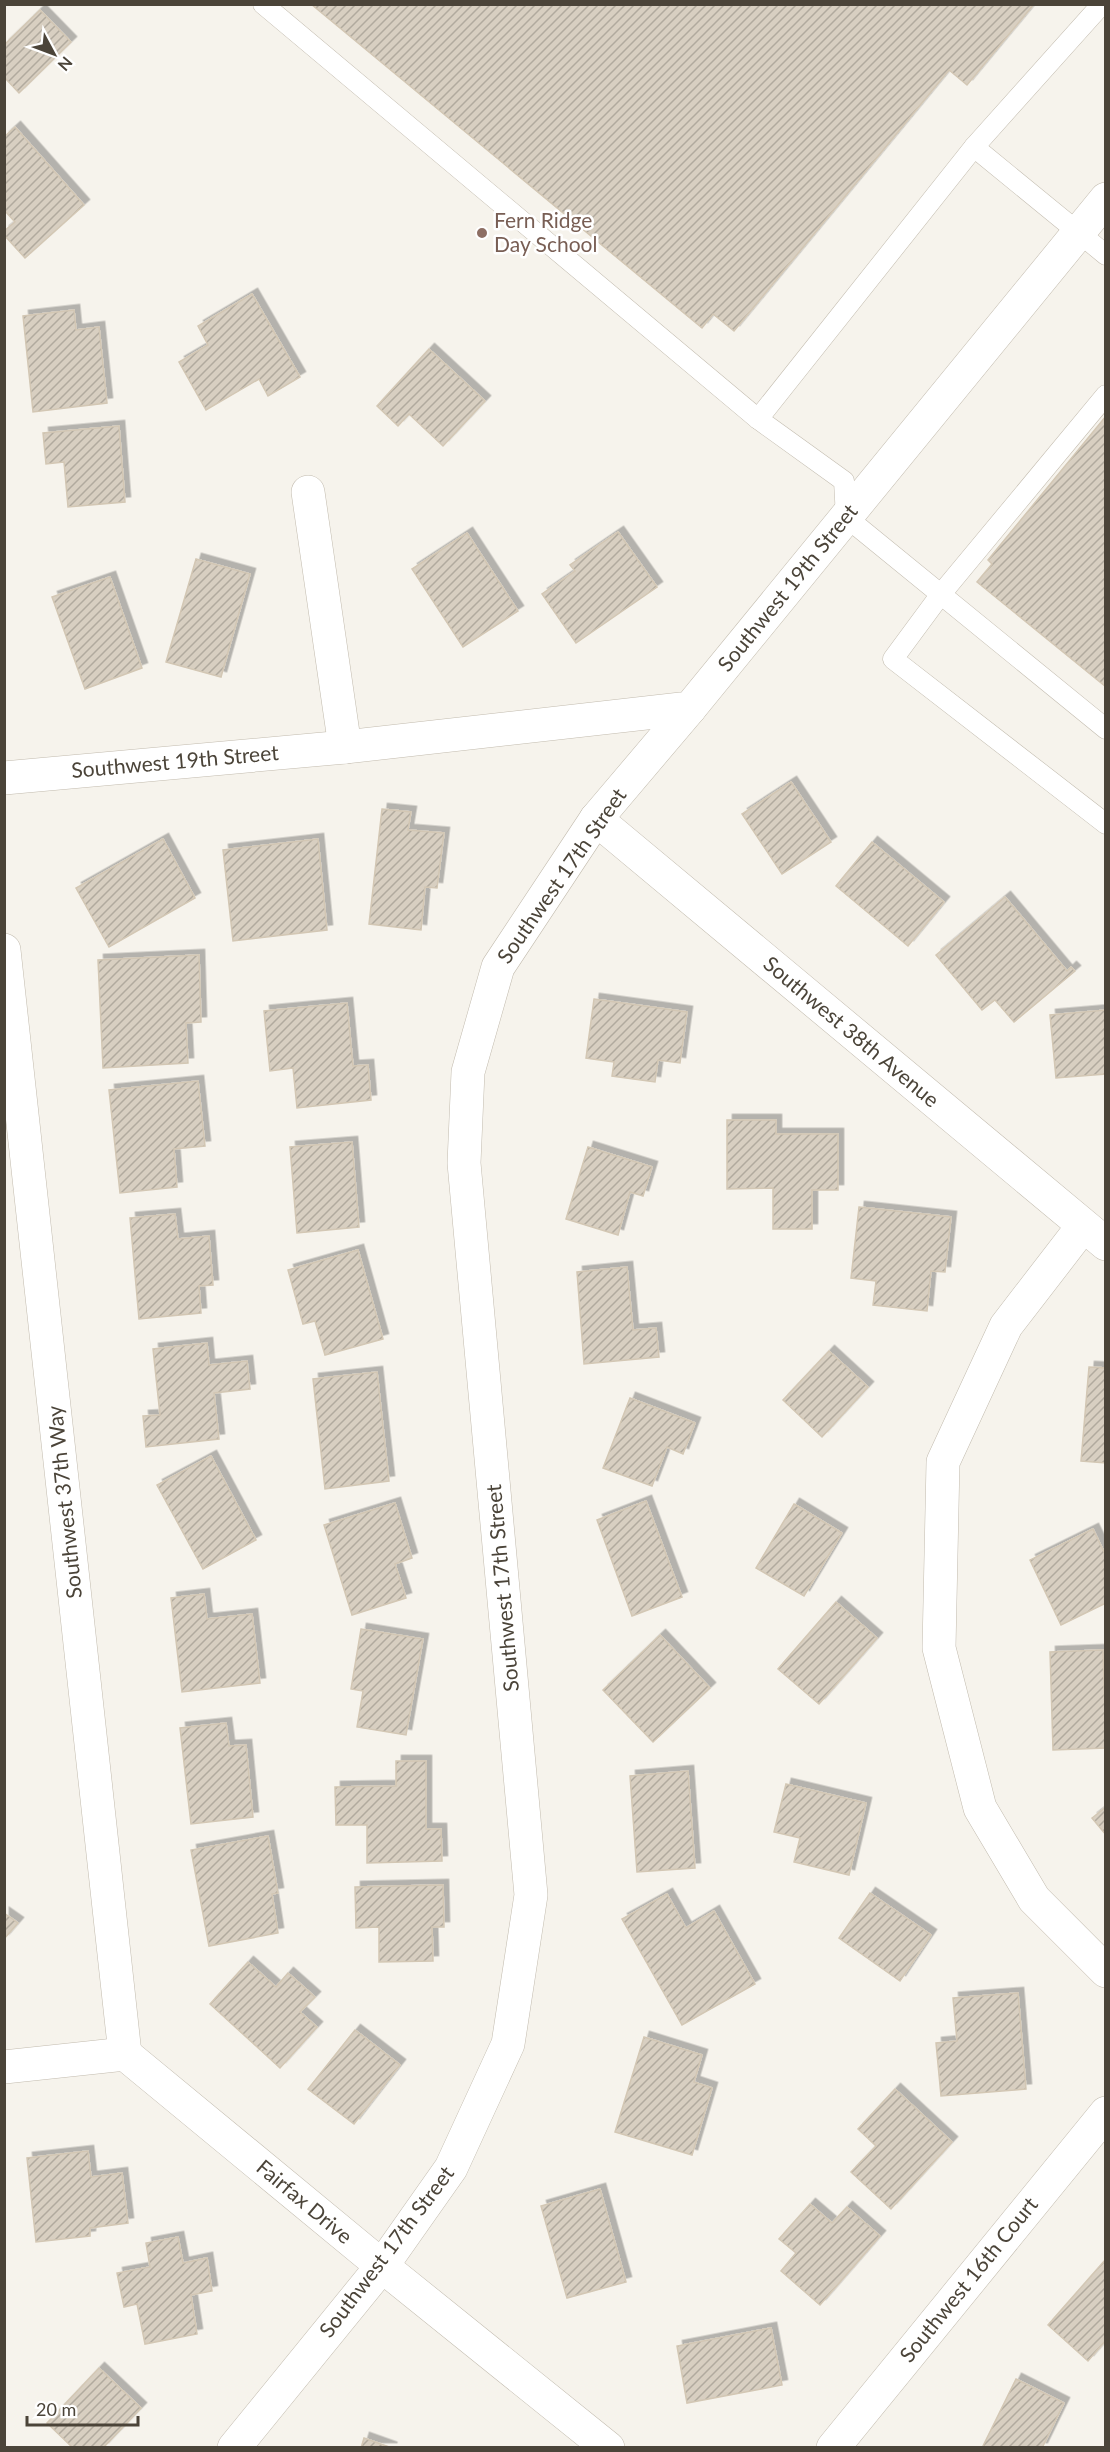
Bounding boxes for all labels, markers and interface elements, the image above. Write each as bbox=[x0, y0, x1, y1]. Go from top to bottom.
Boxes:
north arrow bbox=[24, 24, 84, 84]
text: N bbox=[54, 53, 77, 75]
place label: Fern Ridge Day School bbox=[494, 207, 597, 256]
marker: Fern Ridge Day School bbox=[475, 226, 489, 240]
street label: Southwest 19th Street bbox=[712, 498, 862, 676]
street label: Southwest 19th Street bbox=[70, 739, 280, 782]
street label: Southwest 17th Street bbox=[491, 782, 631, 967]
street label: Southwest 38th Avenue bbox=[759, 950, 945, 1112]
street label: Southwest 37th Way bbox=[41, 1404, 86, 1600]
street label: Southwest 17th Street bbox=[480, 1483, 523, 1693]
street label: Fairfax Drive bbox=[252, 2154, 358, 2248]
street label: Southwest 17th Street bbox=[313, 2160, 459, 2342]
street label: Southwest 16th Court bbox=[894, 2191, 1042, 2367]
scale bar bbox=[27, 2389, 138, 2427]
text: 20 m bbox=[36, 2398, 76, 2420]

